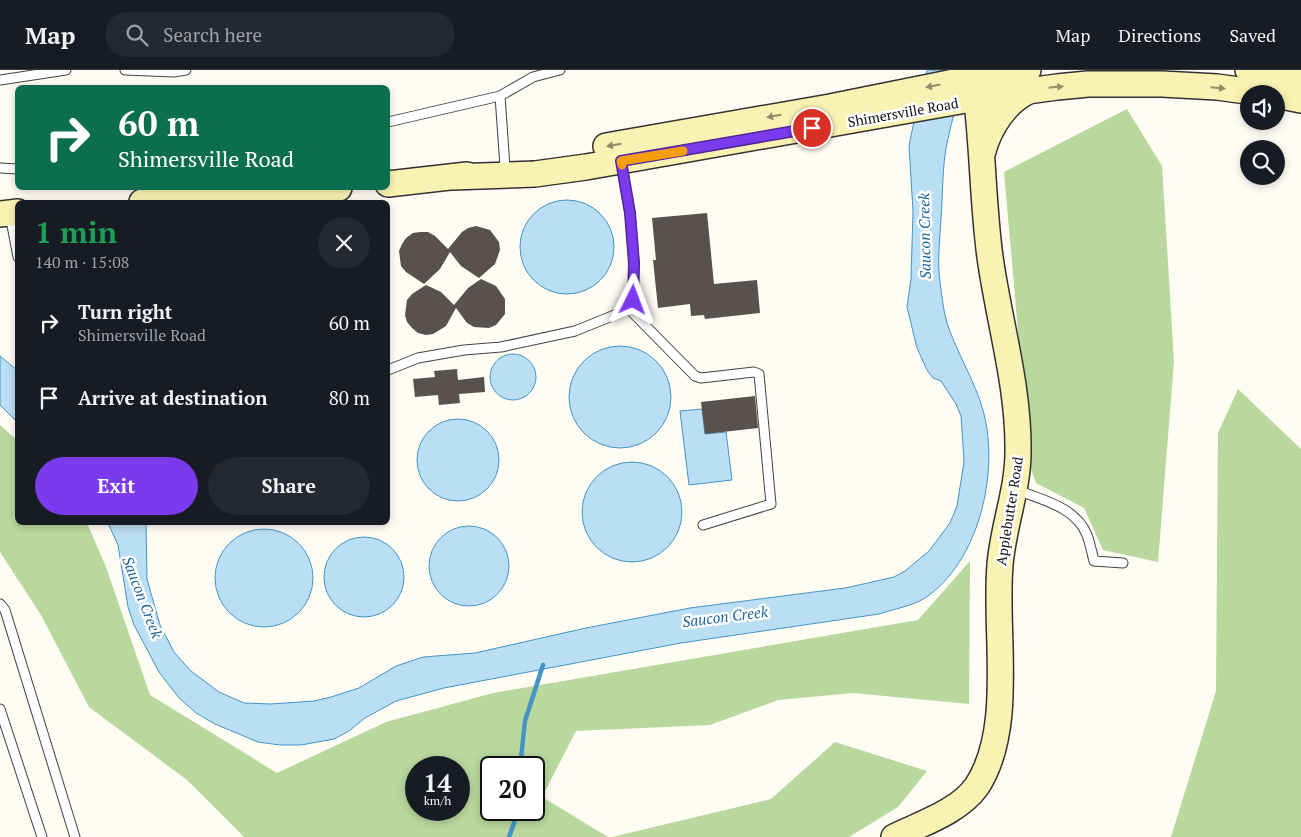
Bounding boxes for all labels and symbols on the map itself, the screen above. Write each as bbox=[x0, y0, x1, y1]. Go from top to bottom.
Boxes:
one-way arrow bbox=[925, 82, 940, 90]
one-way arrow bbox=[1048, 83, 1064, 91]
one-way arrow bbox=[1210, 84, 1226, 92]
street label: Shimersville Road bbox=[846, 93, 960, 131]
pin bbox=[791, 107, 833, 149]
one-way arrow bbox=[766, 113, 782, 121]
one-way arrow bbox=[606, 141, 622, 149]
water label: Saucon Creek bbox=[913, 192, 935, 279]
position arrow bbox=[606, 273, 658, 325]
street label: Applebutter Road bbox=[991, 455, 1027, 567]
water label: Saucon Creek bbox=[118, 553, 168, 642]
water label: Saucon Creek bbox=[681, 601, 770, 631]
speed limit sign: 20 bbox=[480, 756, 545, 821]

